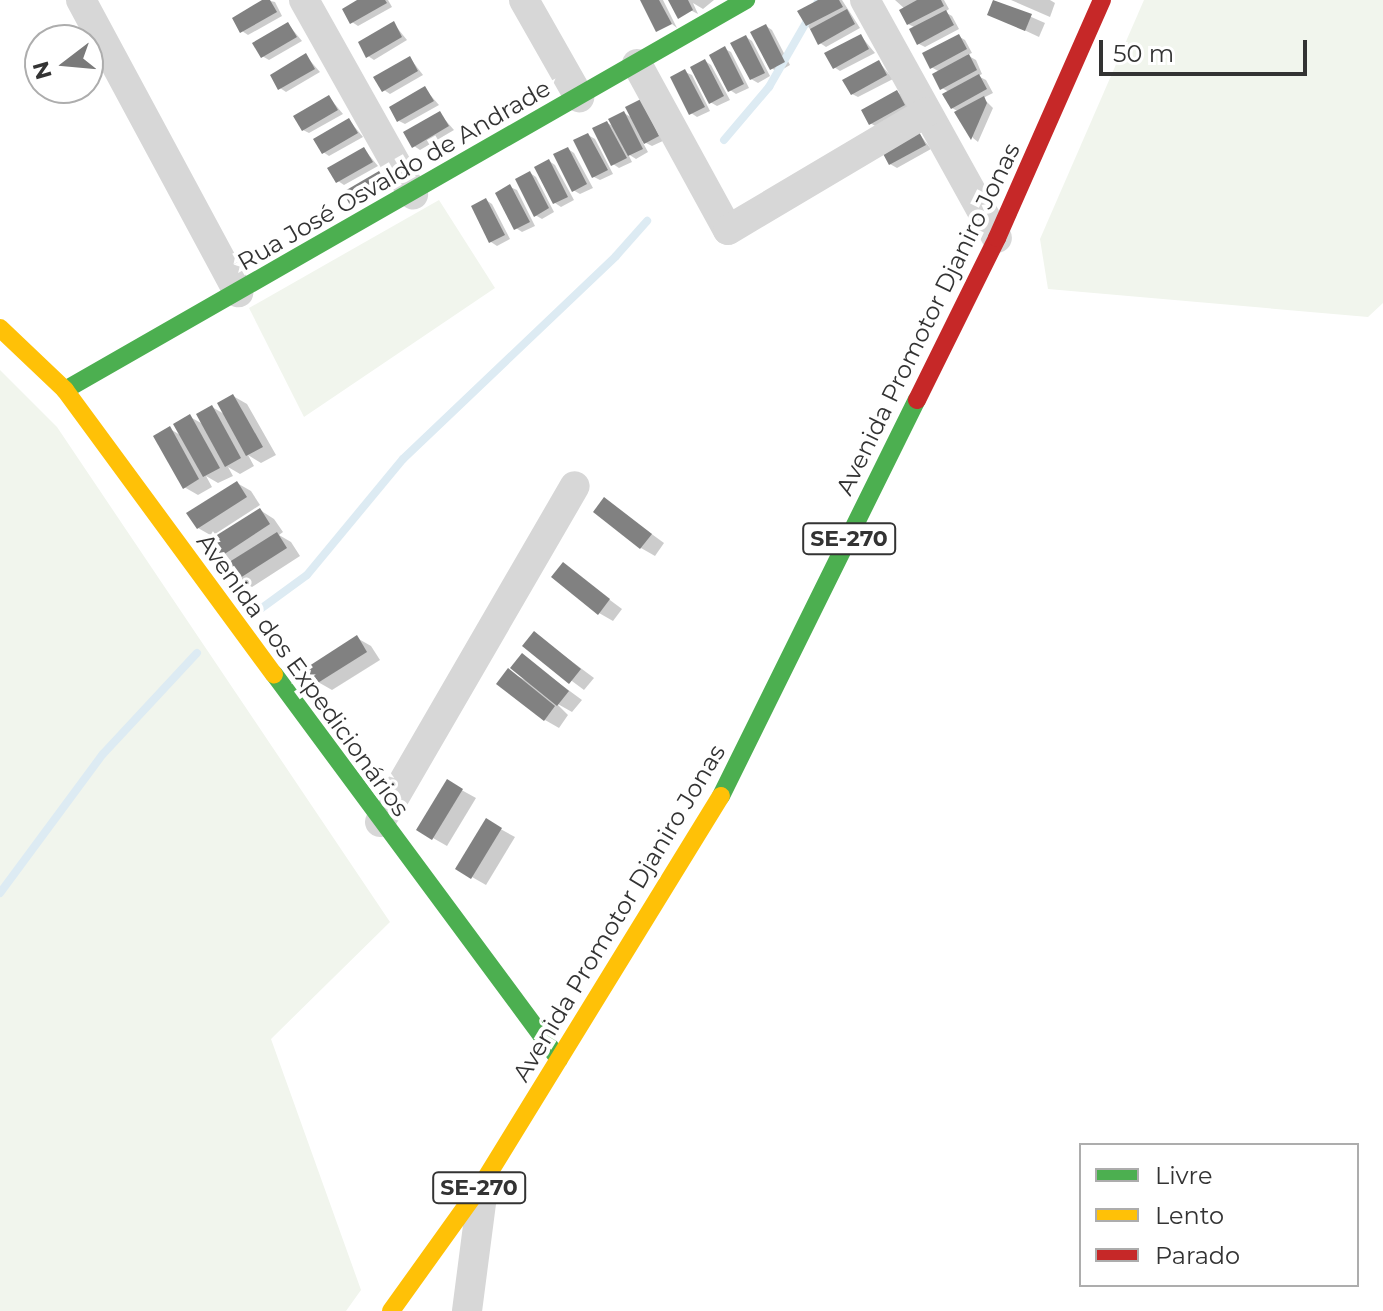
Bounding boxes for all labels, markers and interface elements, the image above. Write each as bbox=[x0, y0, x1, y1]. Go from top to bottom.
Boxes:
north arrow bbox=[24, 24, 104, 104]
scale bar bbox=[1103, 24, 1311, 74]
text: 50 m bbox=[1113, 39, 1174, 68]
text: N bbox=[27, 58, 58, 82]
street label: Rua José Osvaldo de Andrade bbox=[233, 73, 555, 277]
street label: Avenida Promotor Djaniro Jonas bbox=[830, 138, 1026, 500]
road number: SE-270 bbox=[801, 521, 897, 557]
street label: Avenida dos Expedicionários bbox=[191, 528, 415, 822]
street label: Avenida Promotor Djaniro Jonas bbox=[507, 739, 731, 1087]
legend bbox=[1079, 1143, 1359, 1287]
text: Livre bbox=[1155, 1161, 1212, 1190]
road number: SE-270 bbox=[431, 1170, 527, 1206]
text: Lento bbox=[1155, 1201, 1224, 1230]
text: Parado bbox=[1155, 1241, 1240, 1270]

